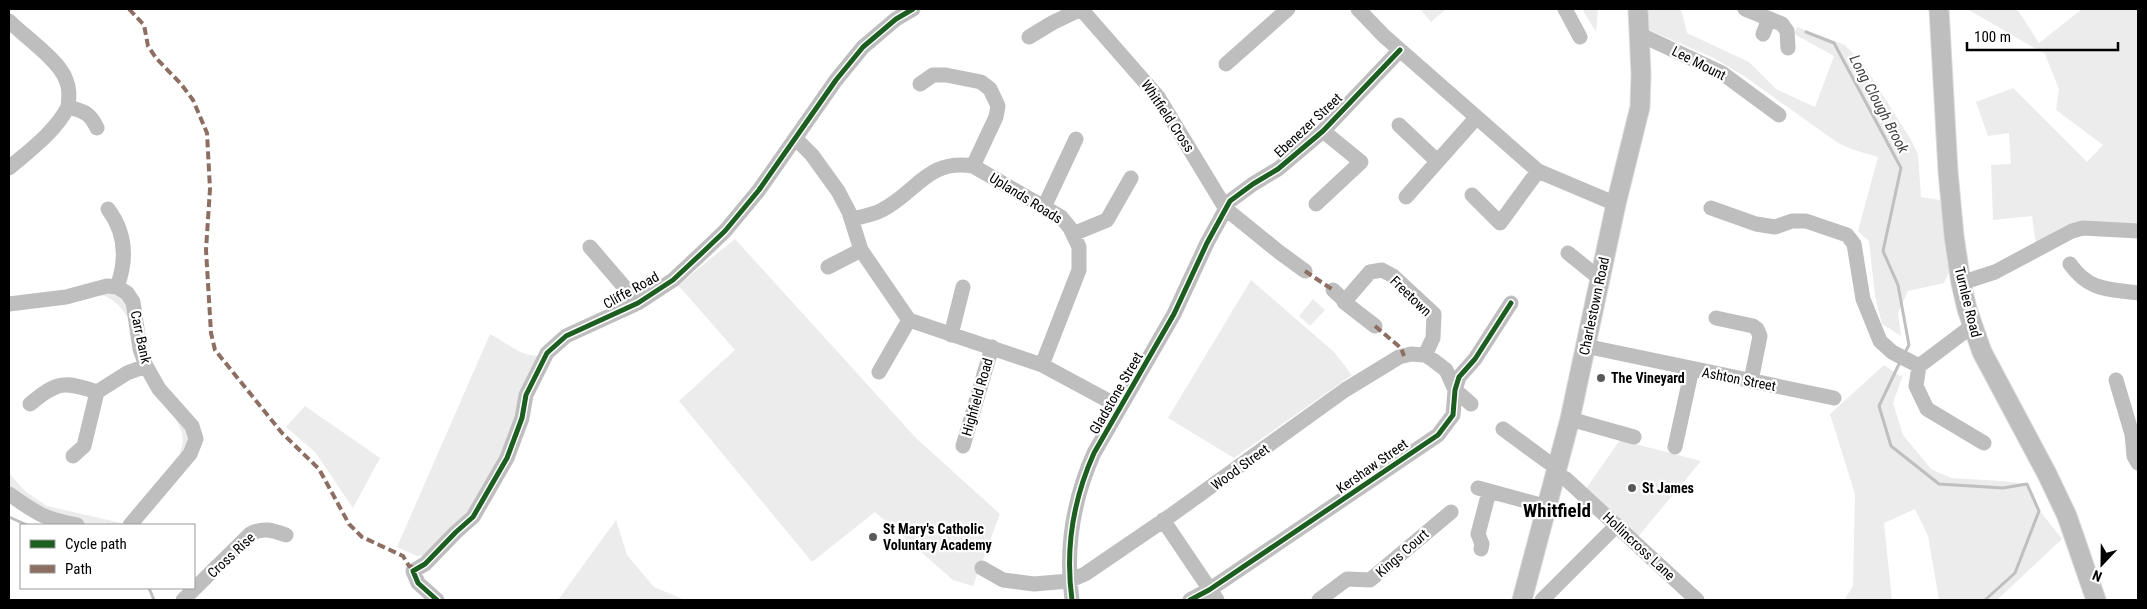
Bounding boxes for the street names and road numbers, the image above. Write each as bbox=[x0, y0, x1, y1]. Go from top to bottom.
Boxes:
street label: Lee Mount bbox=[1669, 43, 1729, 83]
street label: Whitfield Cross bbox=[1138, 77, 1198, 155]
street label: Ebenezer Street bbox=[1271, 90, 1345, 160]
street label: Uplands Roads bbox=[987, 169, 1065, 227]
street label: Charlestown Road bbox=[1576, 255, 1612, 357]
street label: Turnlee Road bbox=[1952, 265, 1984, 339]
street label: Cliffe Road bbox=[600, 268, 662, 312]
street label: Freetown bbox=[1387, 273, 1435, 319]
street label: Carr Bank bbox=[128, 309, 155, 366]
street label: Gladstone Street bbox=[1086, 349, 1146, 437]
street label: Highfield Road bbox=[958, 356, 996, 438]
street label: Ashton Street bbox=[1701, 364, 1777, 394]
street label: Kershaw Street bbox=[1333, 436, 1411, 496]
street label: Wood Street bbox=[1208, 441, 1272, 493]
street label: Hollincross Lane bbox=[1600, 509, 1679, 584]
street label: Kings Court bbox=[1372, 526, 1432, 580]
street label: Cross Rise bbox=[204, 529, 258, 581]

